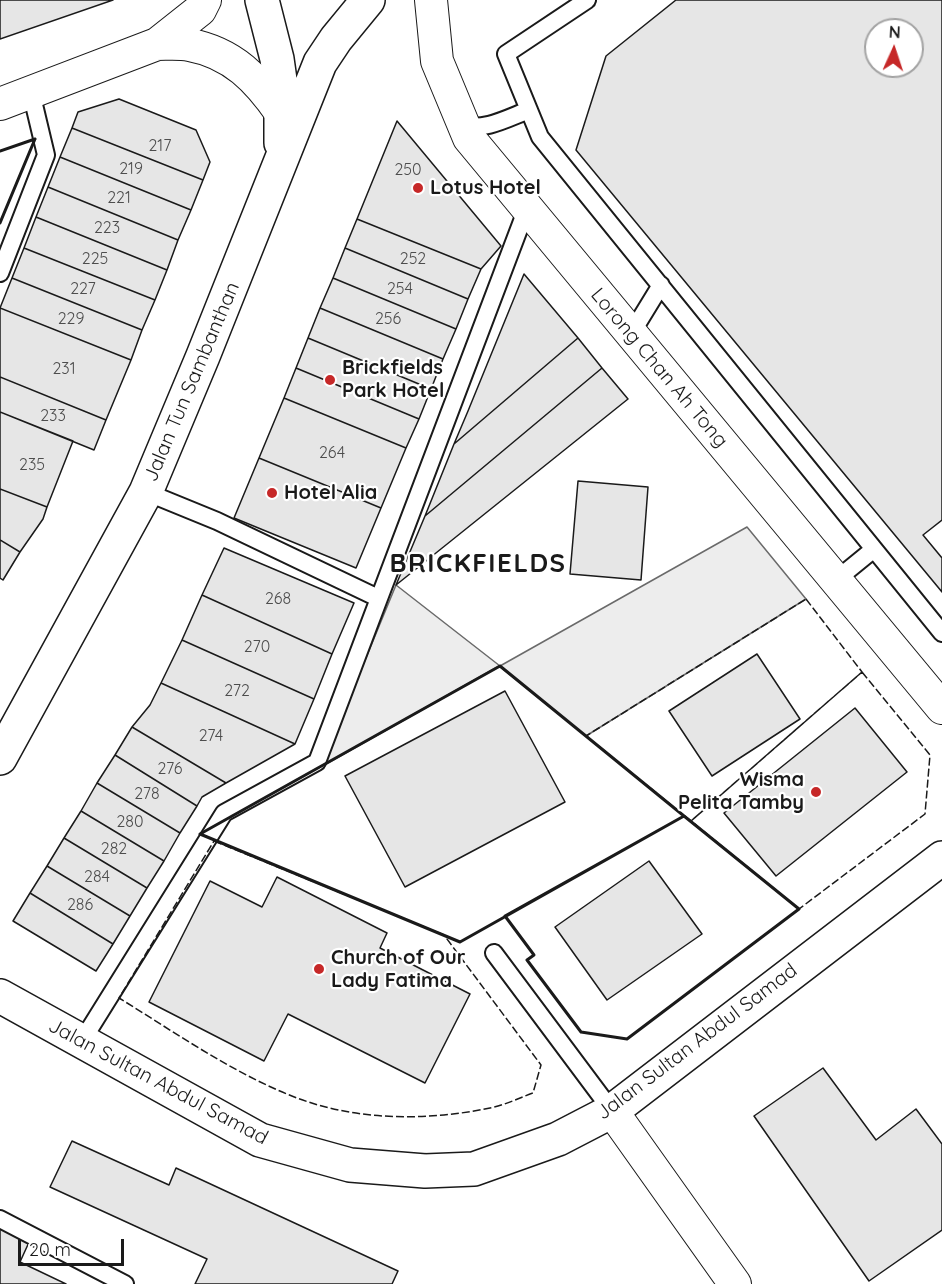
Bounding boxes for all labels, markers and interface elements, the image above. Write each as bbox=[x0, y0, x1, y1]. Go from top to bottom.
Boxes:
north arrow bbox=[864, 18, 924, 78]
text: N bbox=[888, 22, 901, 42]
house number: 217 bbox=[149, 136, 171, 156]
house number: 219 bbox=[119, 159, 143, 179]
house number: 250 bbox=[394, 160, 422, 180]
place label: Lotus Hotel bbox=[430, 176, 541, 200]
marker: Lotus Hotel bbox=[411, 181, 425, 195]
house number: 221 bbox=[107, 188, 131, 208]
house number: 223 bbox=[94, 218, 120, 238]
house number: 225 bbox=[82, 249, 108, 269]
house number: 252 bbox=[400, 249, 426, 269]
house number: 227 bbox=[70, 279, 96, 299]
street label: Jalan Tun Sambanthan bbox=[139, 279, 245, 485]
house number: 254 bbox=[387, 279, 413, 299]
street label: Lorong Chan Ah Tong bbox=[585, 283, 733, 453]
house number: 229 bbox=[58, 309, 84, 329]
house number: 256 bbox=[375, 309, 401, 329]
place label: Brickfields Park Hotel bbox=[342, 356, 444, 403]
house number: 231 bbox=[52, 359, 76, 379]
marker: Brickfields Park Hotel bbox=[323, 373, 337, 387]
house number: 233 bbox=[40, 406, 66, 426]
house number: 264 bbox=[319, 443, 345, 463]
house number: 235 bbox=[19, 455, 45, 475]
place label: Hotel Alia bbox=[284, 481, 377, 505]
marker: Hotel Alia bbox=[265, 486, 279, 500]
district label: BRICKFIELDS bbox=[389, 548, 567, 580]
house number: 268 bbox=[265, 589, 291, 609]
house number: 270 bbox=[244, 637, 270, 657]
house number: 272 bbox=[224, 681, 250, 701]
house number: 274 bbox=[199, 726, 223, 746]
house number: 276 bbox=[158, 759, 182, 779]
place label: Wisma Pelita Tamby bbox=[678, 768, 804, 815]
house number: 278 bbox=[134, 784, 160, 804]
marker: Wisma Pelita Tamby bbox=[809, 785, 823, 799]
house number: 280 bbox=[116, 812, 144, 832]
house number: 282 bbox=[101, 839, 127, 859]
house number: 284 bbox=[84, 867, 110, 887]
house number: 286 bbox=[67, 895, 93, 915]
place label: Church of Our Lady Fatima bbox=[331, 946, 465, 993]
street label: Jalan Sultan Abdul Samad bbox=[592, 959, 802, 1125]
marker: Church of Our Lady Fatima bbox=[312, 962, 326, 976]
street label: Jalan Sultan Abdul Samad bbox=[44, 1014, 272, 1150]
scale bar bbox=[21, 1227, 128, 1265]
text: 20 m bbox=[29, 1238, 71, 1261]

